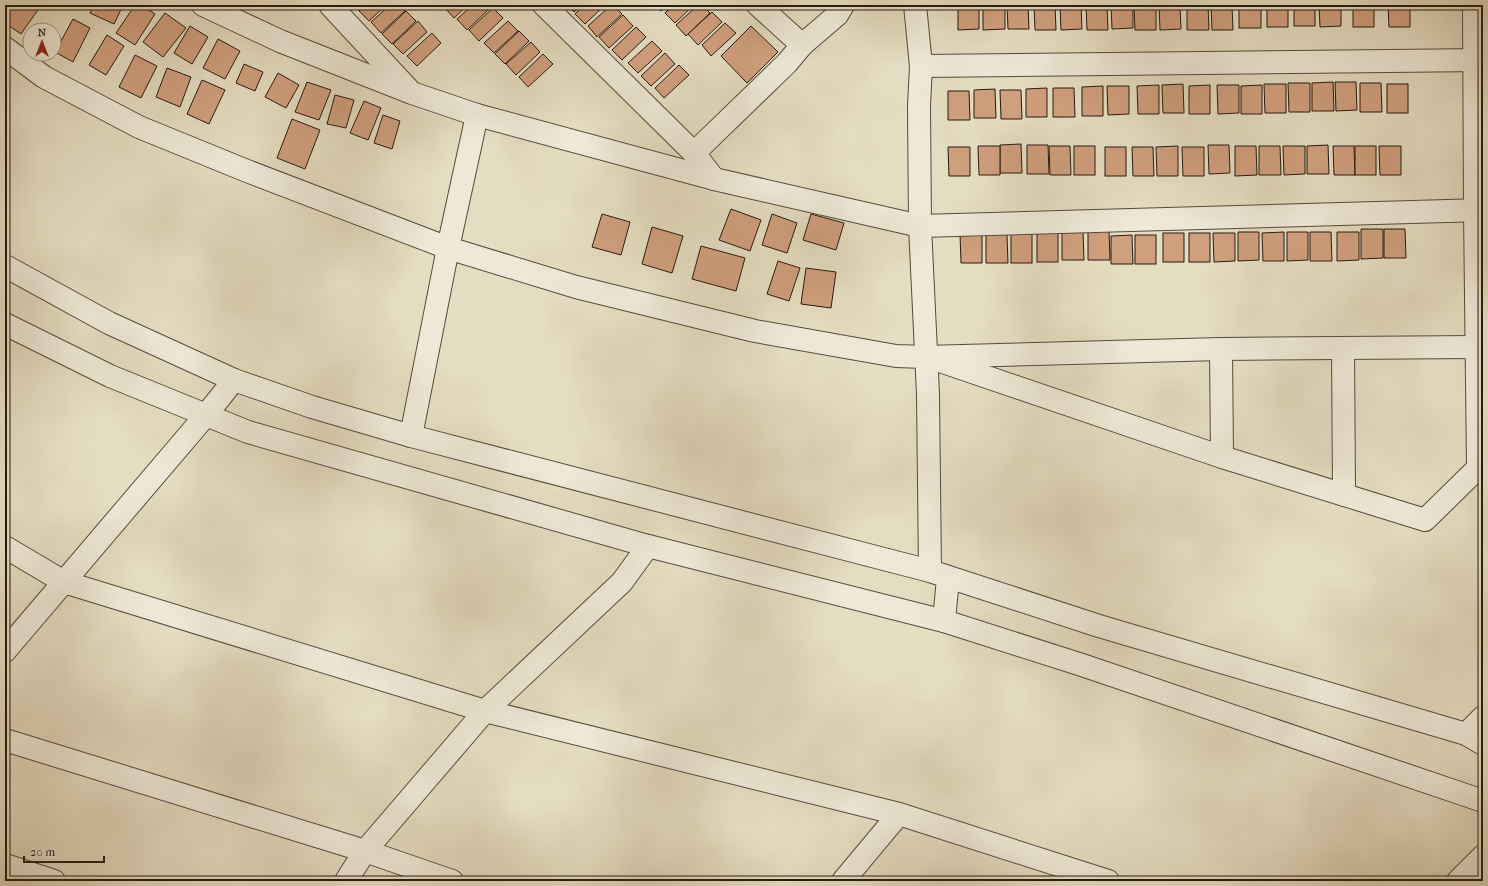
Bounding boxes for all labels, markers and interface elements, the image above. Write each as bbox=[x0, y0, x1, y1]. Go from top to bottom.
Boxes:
north arrow bbox=[22, 22, 62, 62]
text: N bbox=[38, 26, 47, 39]
scale bar bbox=[24, 838, 104, 864]
text: 20 m bbox=[30, 845, 55, 859]

